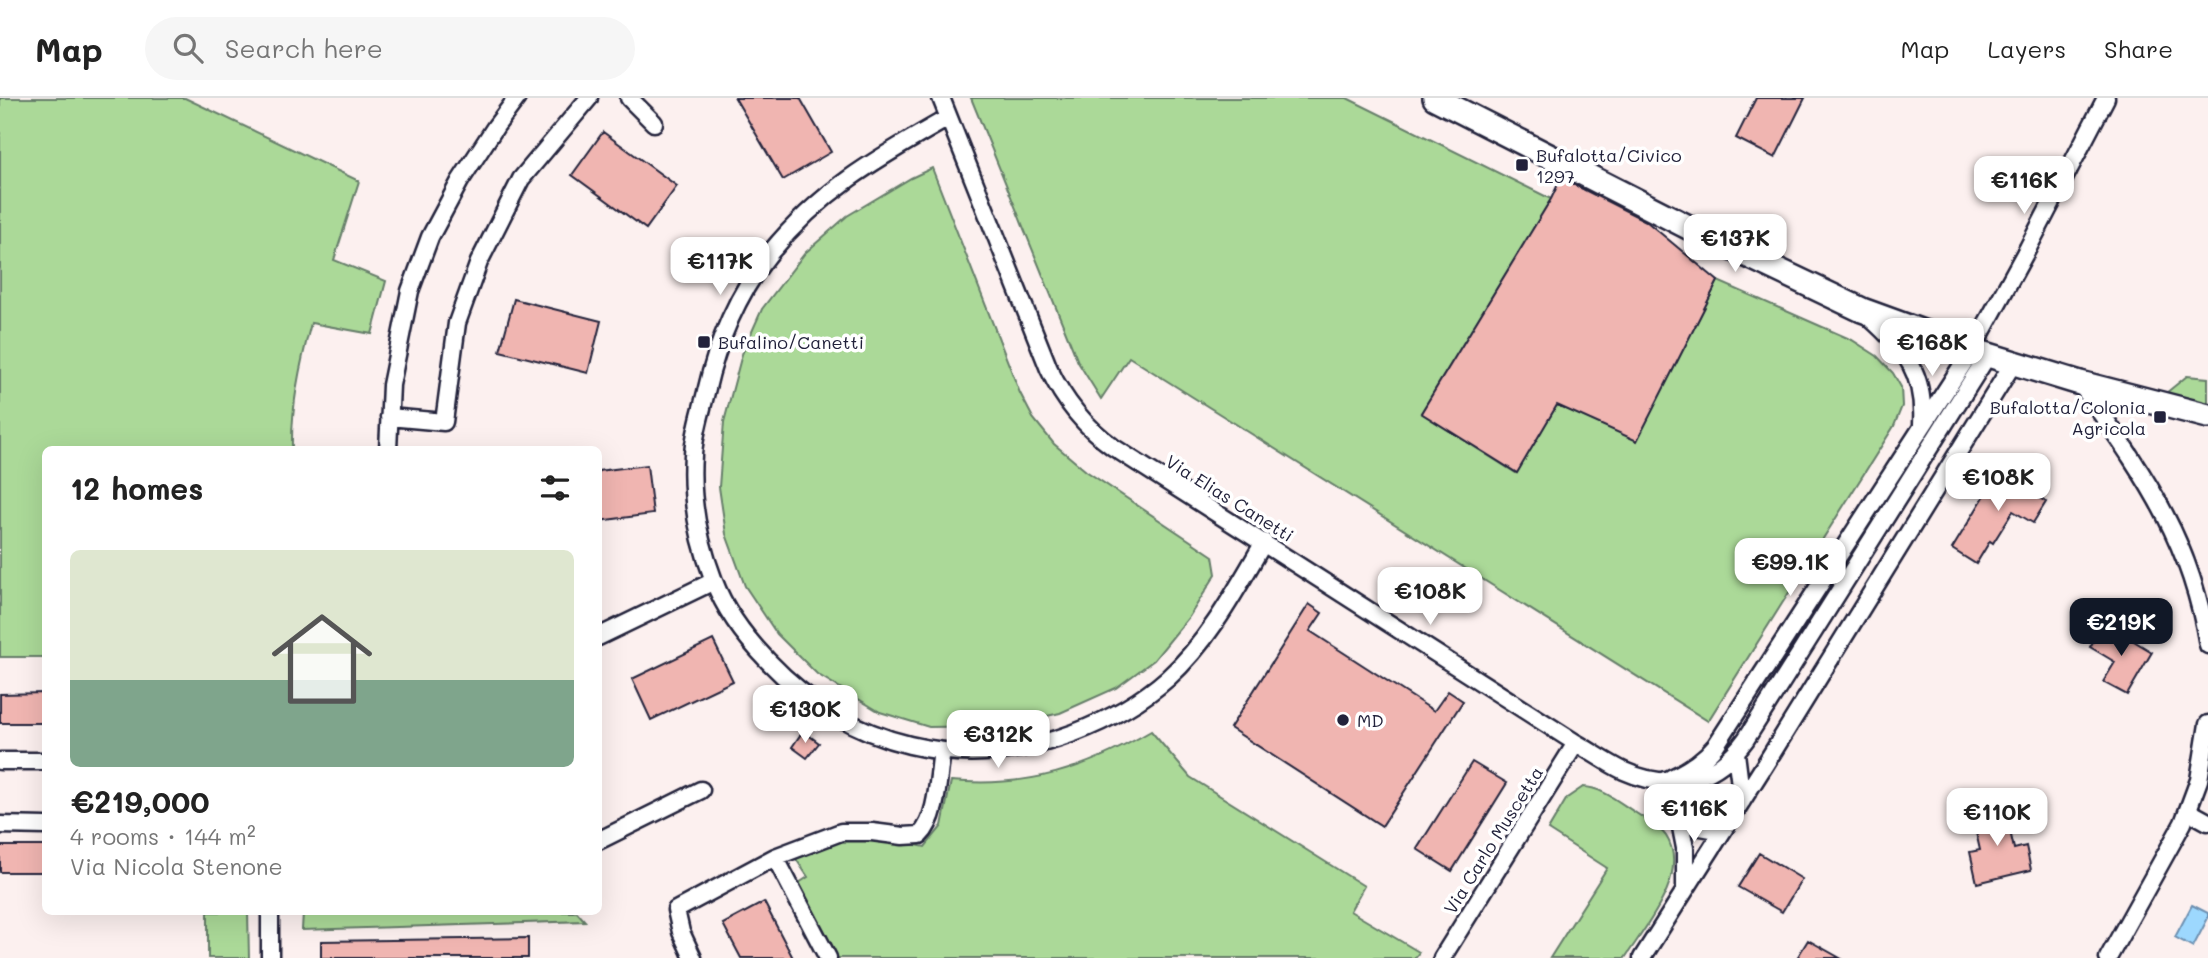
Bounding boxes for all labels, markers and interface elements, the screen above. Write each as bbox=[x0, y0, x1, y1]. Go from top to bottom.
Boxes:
search box bbox=[145, 17, 635, 80]
text: Map bbox=[35, 27, 103, 70]
icon: search bbox=[169, 29, 207, 67]
text: Search here bbox=[225, 31, 383, 65]
text: Map bbox=[1901, 33, 1949, 64]
text: Layers bbox=[1987, 33, 2066, 64]
text: Share bbox=[2104, 33, 2173, 64]
place label: Bufalotta/Civico 1297 bbox=[1536, 143, 1682, 188]
pin: €116K bbox=[1975, 156, 2073, 216]
marker: Bufalotta/Civico 1297 bbox=[1514, 157, 1530, 173]
text: €116K bbox=[1990, 164, 2058, 194]
pin: €137K bbox=[1686, 214, 1784, 274]
text: €137K bbox=[1700, 222, 1770, 252]
pin: €117K bbox=[671, 238, 769, 297]
text: €117K bbox=[687, 245, 753, 275]
pin: €168K bbox=[1883, 318, 1981, 378]
text: €168K bbox=[1896, 326, 1968, 356]
place label: Bufalino/Canetti bbox=[718, 330, 864, 354]
marker: Bufalino/Canetti bbox=[696, 334, 712, 350]
place label: Bufalotta/Colonia Agricola bbox=[1990, 395, 2146, 440]
marker: Bufalotta/Colonia Agricola bbox=[2152, 409, 2168, 425]
street label: Via Elias Canetti bbox=[1161, 449, 1299, 547]
pin: €108K bbox=[1949, 454, 2047, 513]
text: €108K bbox=[1961, 461, 2035, 491]
text: 12 homes bbox=[70, 468, 203, 508]
icon: filters bbox=[536, 469, 574, 507]
pin: €99.1K bbox=[1733, 538, 1847, 598]
text: €99.1K bbox=[1751, 546, 1829, 576]
pin: €108K bbox=[1381, 568, 1479, 627]
text: €108K bbox=[1393, 575, 1467, 605]
icon: home bbox=[259, 596, 385, 722]
pin: €219K bbox=[2072, 598, 2170, 658]
text: €219K bbox=[2086, 606, 2156, 636]
pin: €130K bbox=[756, 686, 854, 745]
text: €130K bbox=[769, 693, 841, 723]
place label: MD bbox=[1357, 708, 1384, 732]
pin: €312K bbox=[949, 710, 1047, 770]
marker: MD bbox=[1335, 712, 1351, 728]
text: €312K bbox=[963, 718, 1033, 748]
street label: Via Carlo Muscetta bbox=[1438, 762, 1548, 918]
text: €219,000 bbox=[70, 781, 210, 821]
pin: €116K bbox=[1645, 784, 1743, 844]
pin: €110K bbox=[1948, 788, 2046, 848]
text: €116K bbox=[1660, 792, 1728, 822]
text: €110K bbox=[1963, 796, 2031, 826]
text: 4 rooms · 144 m² bbox=[70, 821, 256, 851]
text: Via Nicola Stenone bbox=[70, 851, 283, 881]

